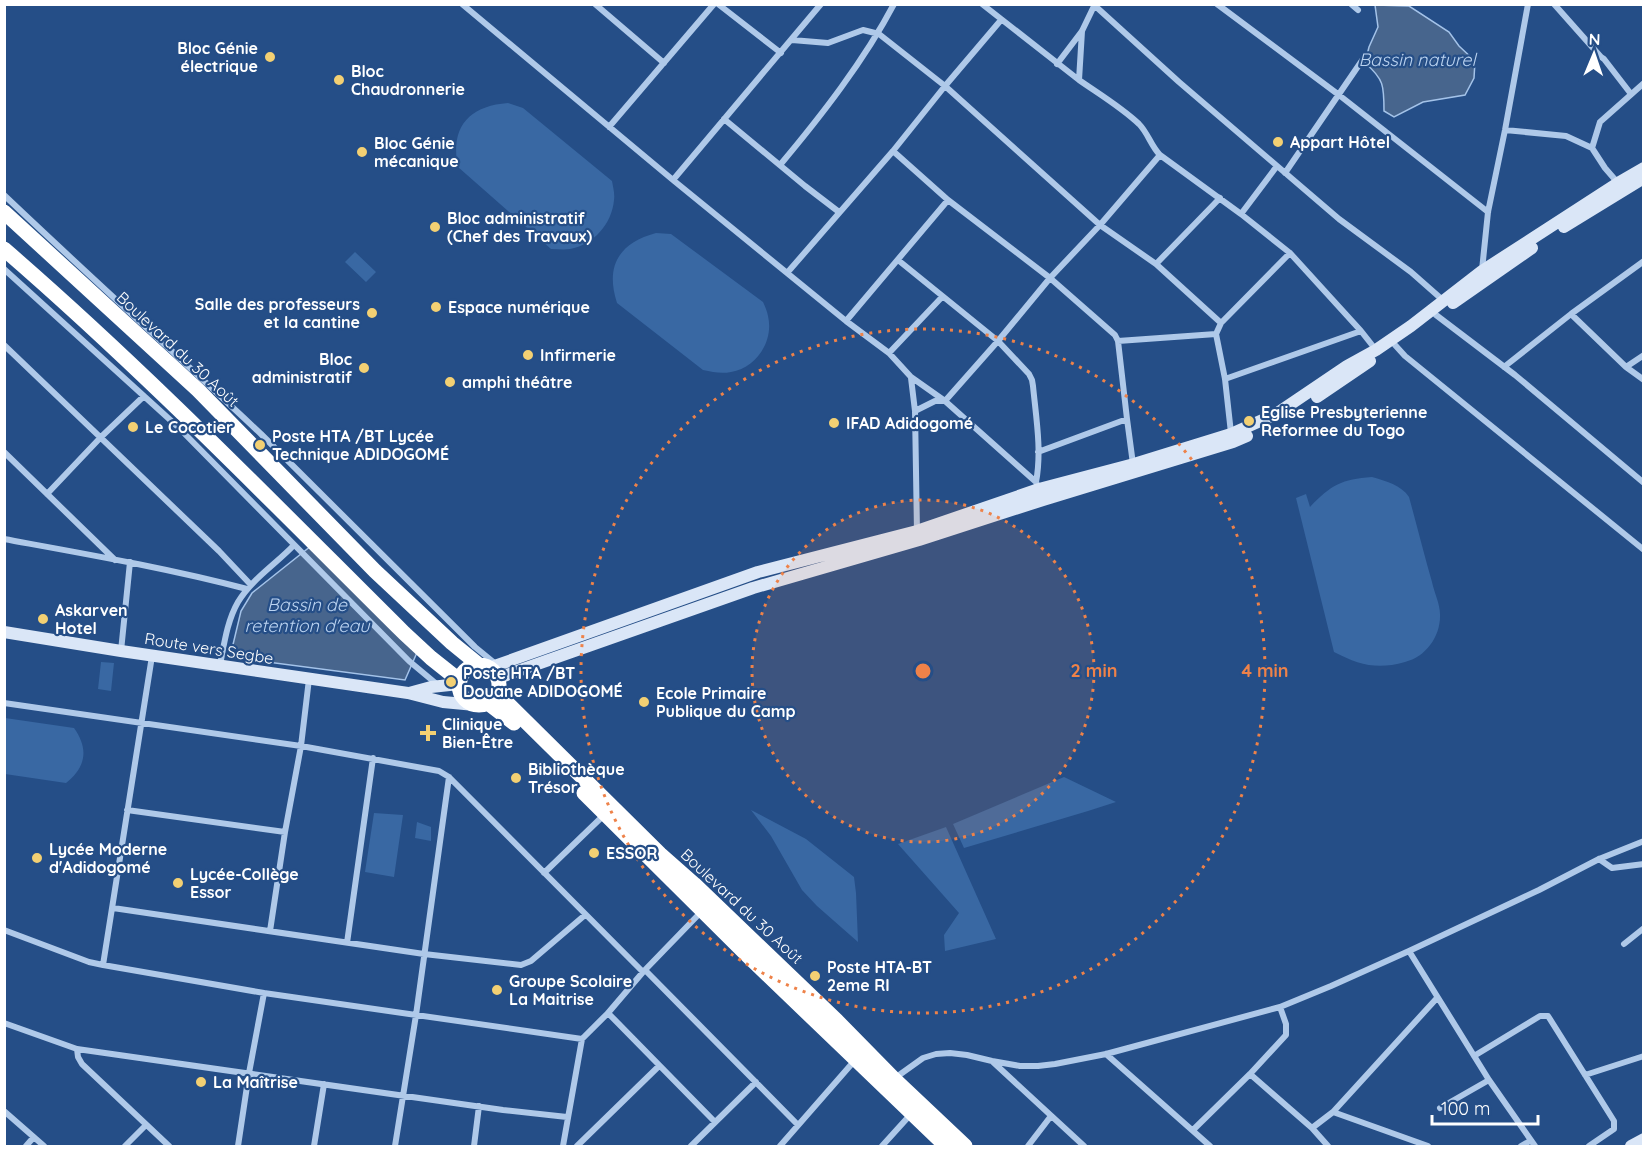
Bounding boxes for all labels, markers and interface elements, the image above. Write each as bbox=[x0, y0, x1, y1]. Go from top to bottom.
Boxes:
north arrow bbox=[1564, 24, 1624, 84]
text: N bbox=[1588, 29, 1601, 49]
place label: Bloc Génie électrique bbox=[177, 38, 258, 76]
water label: Bassin naturel bbox=[1358, 48, 1477, 71]
marker: Bloc Génie électrique bbox=[263, 50, 277, 64]
place label: Bloc Chaudronnerie bbox=[351, 61, 465, 99]
marker: Bloc Chaudronnerie bbox=[332, 73, 346, 87]
place label: Appart Hôtel bbox=[1290, 132, 1390, 152]
place label: Bloc Génie mécanique bbox=[374, 133, 459, 171]
marker: Appart Hôtel bbox=[1271, 135, 1285, 149]
marker: Bloc Génie mécanique bbox=[355, 145, 369, 159]
place label: Bloc administratif (Chef des Travaux) bbox=[447, 208, 592, 246]
marker: Bloc administratif (Chef des Travaux) bbox=[428, 220, 442, 234]
street label: Boulevard du 30 Août bbox=[113, 287, 243, 411]
place label: Salle des professeurs et la cantine bbox=[195, 294, 360, 332]
place label: Espace numérique bbox=[448, 297, 590, 317]
marker: Espace numérique bbox=[429, 300, 443, 314]
marker: Salle des professeurs et la cantine bbox=[365, 306, 379, 320]
place label: Infirmerie bbox=[540, 345, 616, 365]
marker: Infirmerie bbox=[521, 348, 535, 362]
place label: Bloc administratif bbox=[252, 349, 352, 387]
marker: Bloc administratif bbox=[357, 361, 371, 375]
place label: amphi théâtre bbox=[462, 372, 573, 392]
marker: amphi théâtre bbox=[443, 375, 457, 389]
place label: Eglise Presbyterienne Reformee du Togo bbox=[1261, 402, 1427, 440]
place label: IFAD Adidogomé bbox=[846, 413, 973, 433]
marker: Eglise Presbyterienne Reformee du Togo bbox=[1242, 414, 1256, 428]
marker: IFAD Adidogomé bbox=[827, 416, 841, 430]
place label: Le Cocotier bbox=[145, 417, 233, 437]
marker: Le Cocotier bbox=[126, 420, 140, 434]
place label: Poste HTA /BT Lycée Technique ADIDOGOMÉ bbox=[272, 426, 449, 464]
marker: Poste HTA /BT Lycée Technique ADIDOGOMÉ bbox=[253, 438, 267, 452]
water label: Bassin de retention d'eau bbox=[244, 593, 371, 637]
place label: Askarven Hotel bbox=[55, 600, 128, 638]
marker: Askarven Hotel bbox=[36, 612, 50, 626]
street label: Route vers Segbe bbox=[143, 628, 275, 668]
text: 2 min bbox=[1071, 659, 1117, 682]
text: 4 min bbox=[1241, 659, 1289, 682]
centre of rings bbox=[913, 661, 933, 681]
place label: Poste HTA /BT Douane ADIDOGOMÉ bbox=[463, 663, 623, 701]
marker: Poste HTA /BT Douane ADIDOGOMÉ bbox=[444, 675, 458, 689]
place label: Ecole Primaire Publique du Camp bbox=[656, 683, 796, 721]
marker: Ecole Primaire Publique du Camp bbox=[637, 695, 651, 709]
place label: Clinique Bien-Être bbox=[442, 714, 513, 752]
marker: Clinique Bien-Être bbox=[419, 724, 437, 742]
place label: Bibliothèque Trésor bbox=[528, 759, 625, 797]
marker: Bibliothèque Trésor bbox=[509, 771, 523, 785]
place label: Lycée Moderne d'Adidogomé bbox=[49, 839, 167, 877]
place label: ESSOR bbox=[606, 843, 657, 863]
street label: Boulevard du 30 Août bbox=[677, 844, 807, 968]
marker: ESSOR bbox=[587, 846, 601, 860]
marker: Lycée Moderne d'Adidogomé bbox=[30, 851, 44, 865]
place label: Lycée-Collège Essor bbox=[190, 864, 299, 902]
marker: Lycée-Collège Essor bbox=[171, 876, 185, 890]
place label: Poste HTA-BT 2eme RI bbox=[827, 957, 932, 995]
marker: Poste HTA-BT 2eme RI bbox=[808, 969, 822, 983]
place label: Groupe Scolaire La Maitrise bbox=[509, 971, 632, 1009]
marker: Groupe Scolaire La Maitrise bbox=[490, 983, 504, 997]
place label: La Maîtrise bbox=[213, 1072, 298, 1092]
marker: La Maîtrise bbox=[194, 1075, 208, 1089]
scale bar bbox=[1432, 1088, 1538, 1126]
text: 100 m bbox=[1441, 1097, 1490, 1120]

